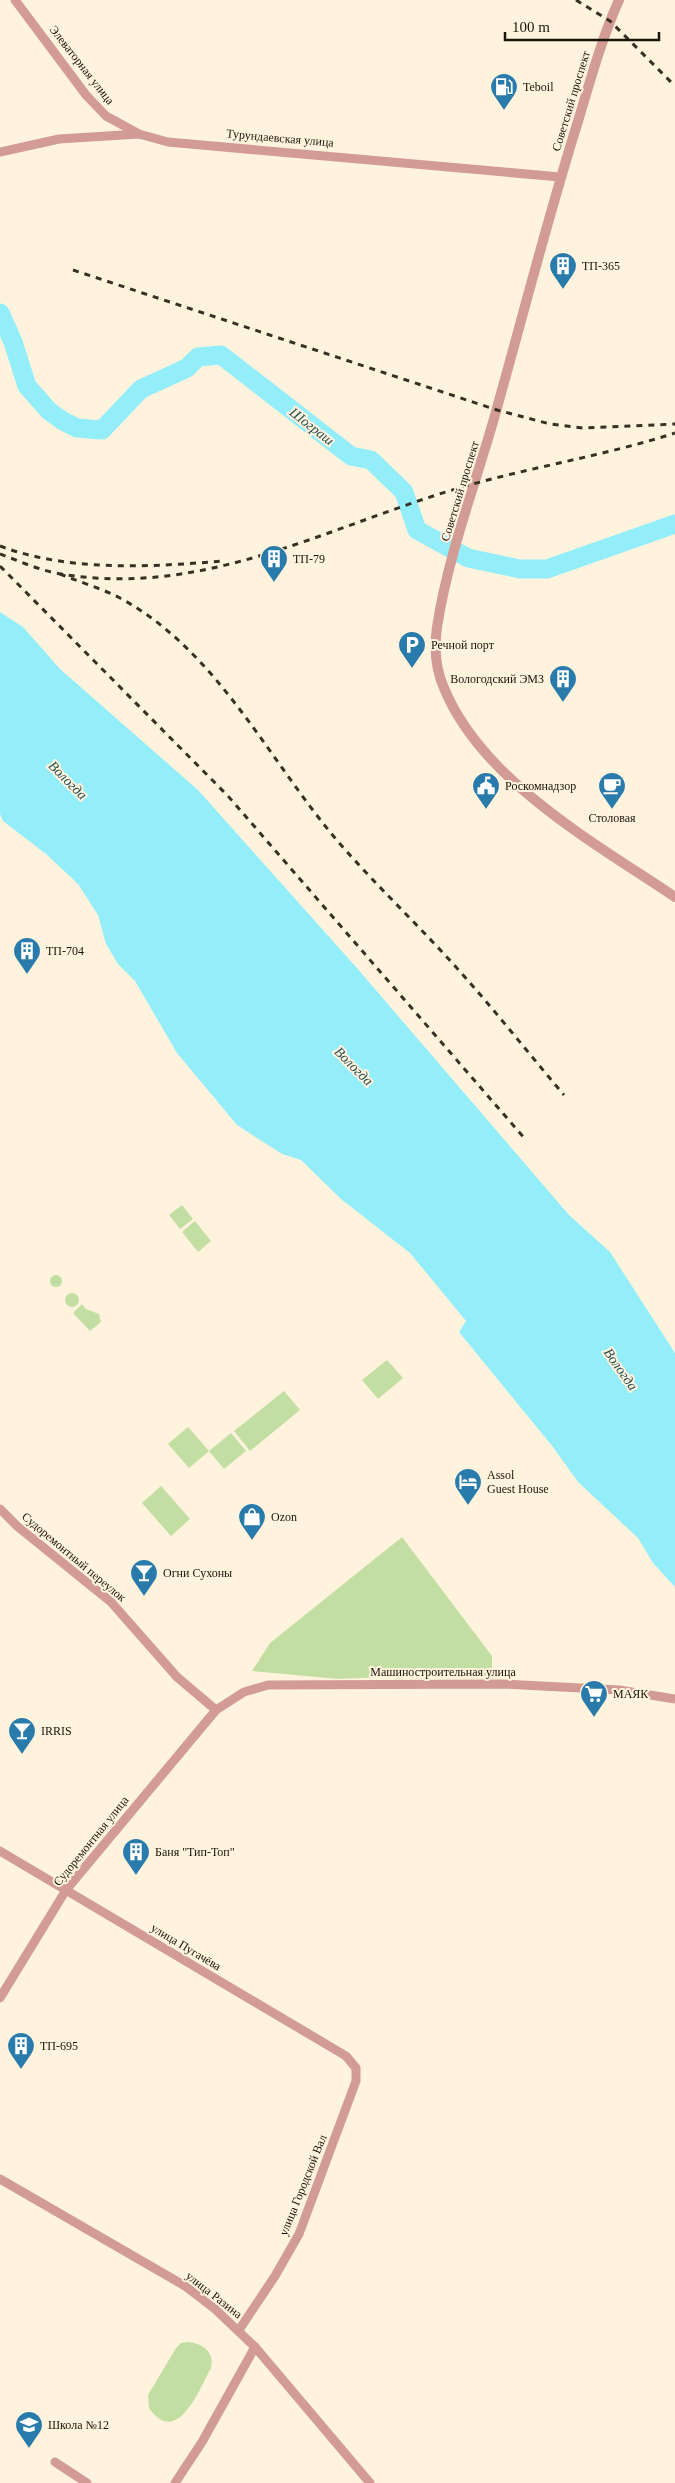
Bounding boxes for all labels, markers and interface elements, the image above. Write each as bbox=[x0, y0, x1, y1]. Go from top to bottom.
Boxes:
scale bar bbox=[505, 10, 659, 42]
text: 100 m bbox=[512, 19, 550, 35]
street label: Элеваторная улица bbox=[47, 23, 118, 108]
street label: Советский проспект bbox=[549, 48, 593, 153]
fuel station icon: Teboil bbox=[489, 72, 519, 111]
place label: Teboil bbox=[523, 80, 554, 94]
street label: Турундаевская улица bbox=[226, 126, 335, 150]
building icon: ТП-365 bbox=[548, 251, 578, 290]
place label: ТП-365 bbox=[582, 259, 620, 273]
water label: Шограш bbox=[286, 404, 337, 448]
street label: Советский проспект bbox=[438, 438, 482, 543]
building icon: ТП-79 bbox=[259, 544, 289, 583]
place label: ТП-79 bbox=[293, 552, 325, 566]
parking icon: Речной порт bbox=[397, 630, 427, 669]
place label: Речной порт bbox=[431, 638, 495, 652]
building icon: Вологодский ЭМЗ bbox=[548, 664, 578, 703]
place label: Вологодский ЭМЗ bbox=[450, 672, 544, 686]
water label: Вологда bbox=[45, 758, 90, 803]
public building icon: Роскомнадзор bbox=[471, 771, 501, 810]
cafe icon: Столовая bbox=[597, 771, 627, 810]
place label: Роскомнадзор bbox=[505, 779, 576, 793]
place label: Столовая bbox=[588, 811, 636, 825]
building icon: ТП-704 bbox=[12, 936, 42, 975]
place label: ТП-704 bbox=[46, 944, 84, 958]
water label: Вологда bbox=[331, 1044, 376, 1089]
water label: Вологда bbox=[601, 1345, 641, 1393]
hotel icon: Assol Guest House bbox=[453, 1467, 483, 1506]
place label: Assol Guest House bbox=[487, 1468, 549, 1496]
shop icon: Ozon bbox=[237, 1502, 267, 1541]
street label: Судоремонтный переулок bbox=[19, 1509, 129, 1605]
place label: Ozon bbox=[271, 1510, 297, 1524]
bar icon: Огни Сухоны bbox=[129, 1558, 159, 1597]
place label: Огни Сухоны bbox=[163, 1566, 232, 1580]
street label: Машиностроительная улица bbox=[370, 1665, 516, 1679]
supermarket icon: МАЯК bbox=[579, 1679, 609, 1718]
place label: МАЯК bbox=[613, 1687, 649, 1701]
bar icon: IRRIS bbox=[7, 1716, 37, 1755]
place label: IRRIS bbox=[41, 1724, 72, 1738]
street label: Судоремонтная улица bbox=[50, 1793, 132, 1889]
building icon: Баня "Тип-Топ" bbox=[121, 1837, 151, 1876]
place label: Баня "Тип-Топ" bbox=[155, 1845, 235, 1859]
street label: улица Пугачёва bbox=[148, 1921, 224, 1974]
building icon: ТП-695 bbox=[6, 2031, 36, 2070]
place label: ТП-695 bbox=[40, 2039, 78, 2053]
street label: улица Городской Вал bbox=[276, 2132, 330, 2238]
street label: улица Разина bbox=[183, 2269, 245, 2322]
school or university icon: Школа №12 bbox=[14, 2410, 44, 2449]
place label: Школа №12 bbox=[48, 2418, 109, 2432]

